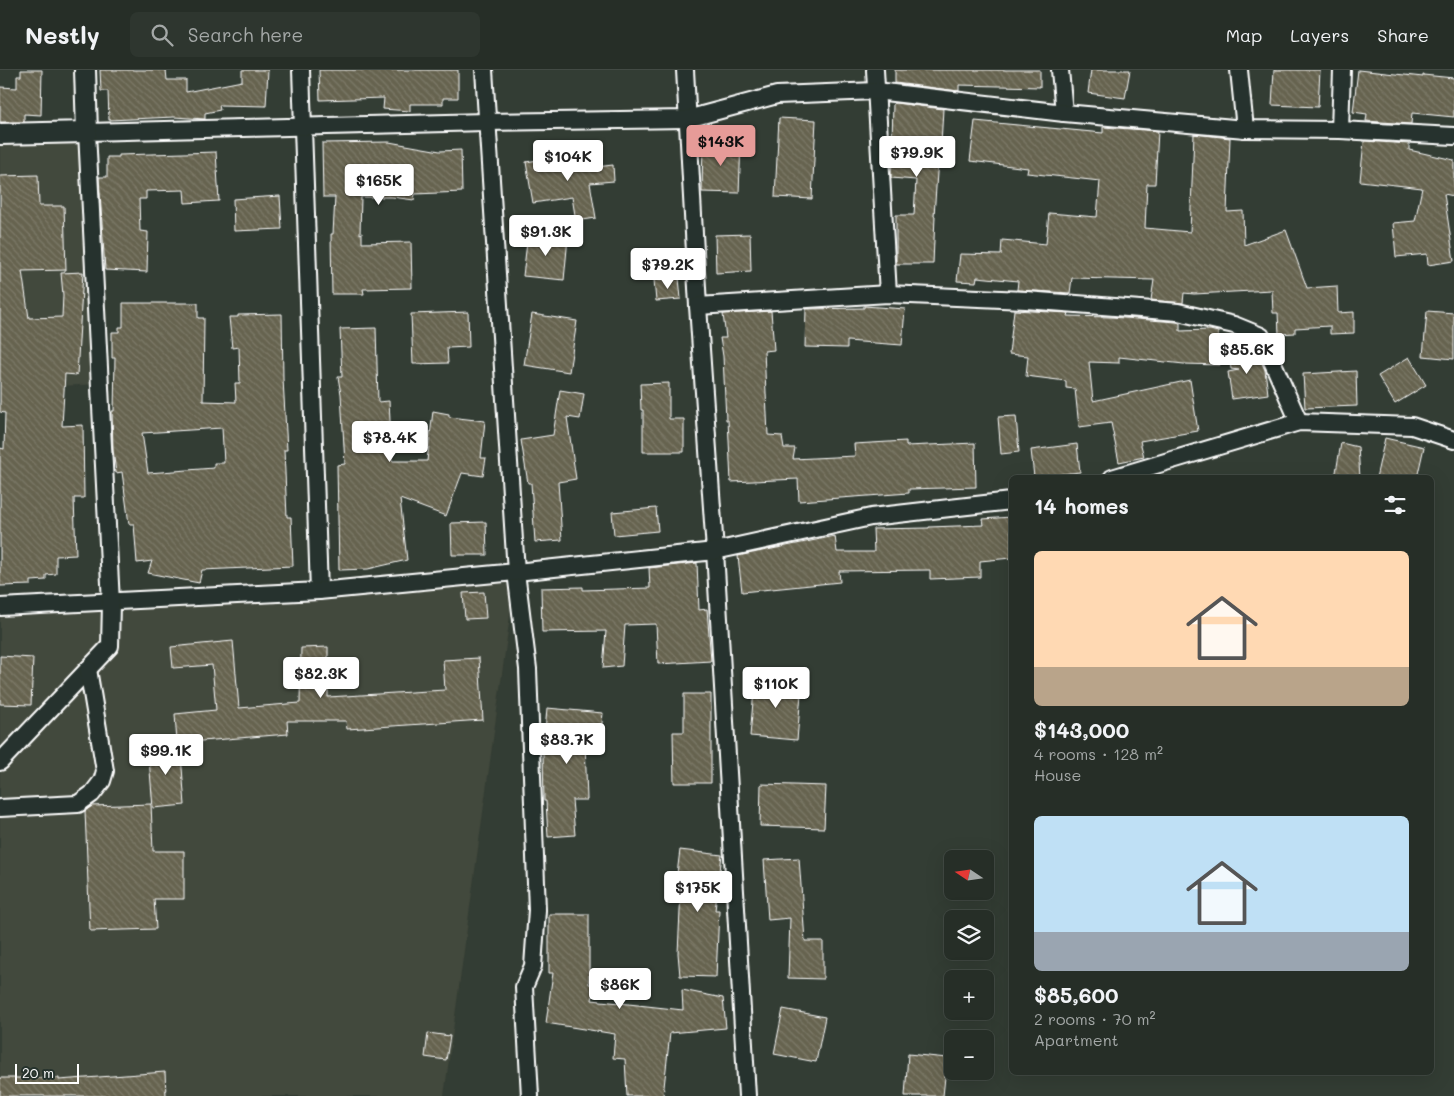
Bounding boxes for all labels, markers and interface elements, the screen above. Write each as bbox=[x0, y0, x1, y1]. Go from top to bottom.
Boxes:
search box bbox=[130, 12, 480, 57]
text: Nestly bbox=[25, 19, 100, 50]
icon: search bbox=[148, 21, 176, 49]
text: Search here bbox=[188, 22, 303, 47]
text: Map bbox=[1226, 23, 1262, 47]
text: Layers bbox=[1290, 23, 1349, 47]
text: Share bbox=[1377, 23, 1429, 47]
pin: $143K bbox=[686, 124, 756, 167]
text: $143K bbox=[697, 130, 745, 151]
pin: $79.9K bbox=[876, 136, 958, 178]
pin: $104K bbox=[533, 140, 603, 182]
text: $79.9K bbox=[890, 141, 944, 162]
text: $104K bbox=[544, 145, 592, 166]
pin: $165K bbox=[344, 164, 414, 206]
text: $165K bbox=[356, 169, 402, 190]
pin: $91.3K bbox=[505, 214, 587, 257]
text: $91.3K bbox=[520, 220, 572, 241]
pin: $79.2K bbox=[627, 248, 709, 290]
text: $79.2K bbox=[642, 253, 694, 274]
pin: $85.6K bbox=[1206, 332, 1288, 375]
text: $85.6K bbox=[1220, 338, 1274, 359]
pin: $78.4K bbox=[349, 420, 431, 463]
text: $78.4K bbox=[363, 426, 417, 447]
icon: filters bbox=[1381, 491, 1409, 519]
text: 14 homes bbox=[1034, 492, 1129, 519]
icon: home bbox=[1177, 583, 1267, 673]
pin: $82.3K bbox=[280, 656, 362, 699]
text: $82.3K bbox=[294, 662, 348, 683]
pin: $110K bbox=[741, 666, 811, 709]
text: $110K bbox=[754, 672, 798, 693]
text: $143,000 bbox=[1034, 716, 1129, 743]
pin: $83.7K bbox=[526, 722, 608, 765]
text: $83.7K bbox=[540, 728, 594, 749]
pin: $99.1K bbox=[125, 734, 207, 776]
text: $99.1K bbox=[140, 739, 192, 760]
text: 4 rooms · 128 m² bbox=[1034, 743, 1163, 764]
text: House bbox=[1034, 764, 1081, 785]
icon: home bbox=[1177, 848, 1267, 938]
north arrow bbox=[944, 850, 994, 900]
map controls bbox=[944, 850, 994, 1080]
pin: $175K bbox=[663, 870, 733, 913]
text: $175K bbox=[675, 876, 721, 897]
button: layers bbox=[944, 910, 994, 960]
pin: $86K bbox=[590, 968, 650, 1010]
button: + bbox=[944, 970, 994, 1020]
text: $86K bbox=[600, 973, 640, 994]
text: $85,600 bbox=[1034, 981, 1118, 1008]
text: 2 rooms · 70 m² bbox=[1034, 1008, 1155, 1029]
text: Apartment bbox=[1034, 1029, 1119, 1050]
button: − bbox=[944, 1030, 994, 1080]
scale bar bbox=[15, 1061, 79, 1084]
text: 20 m bbox=[22, 1063, 54, 1082]

